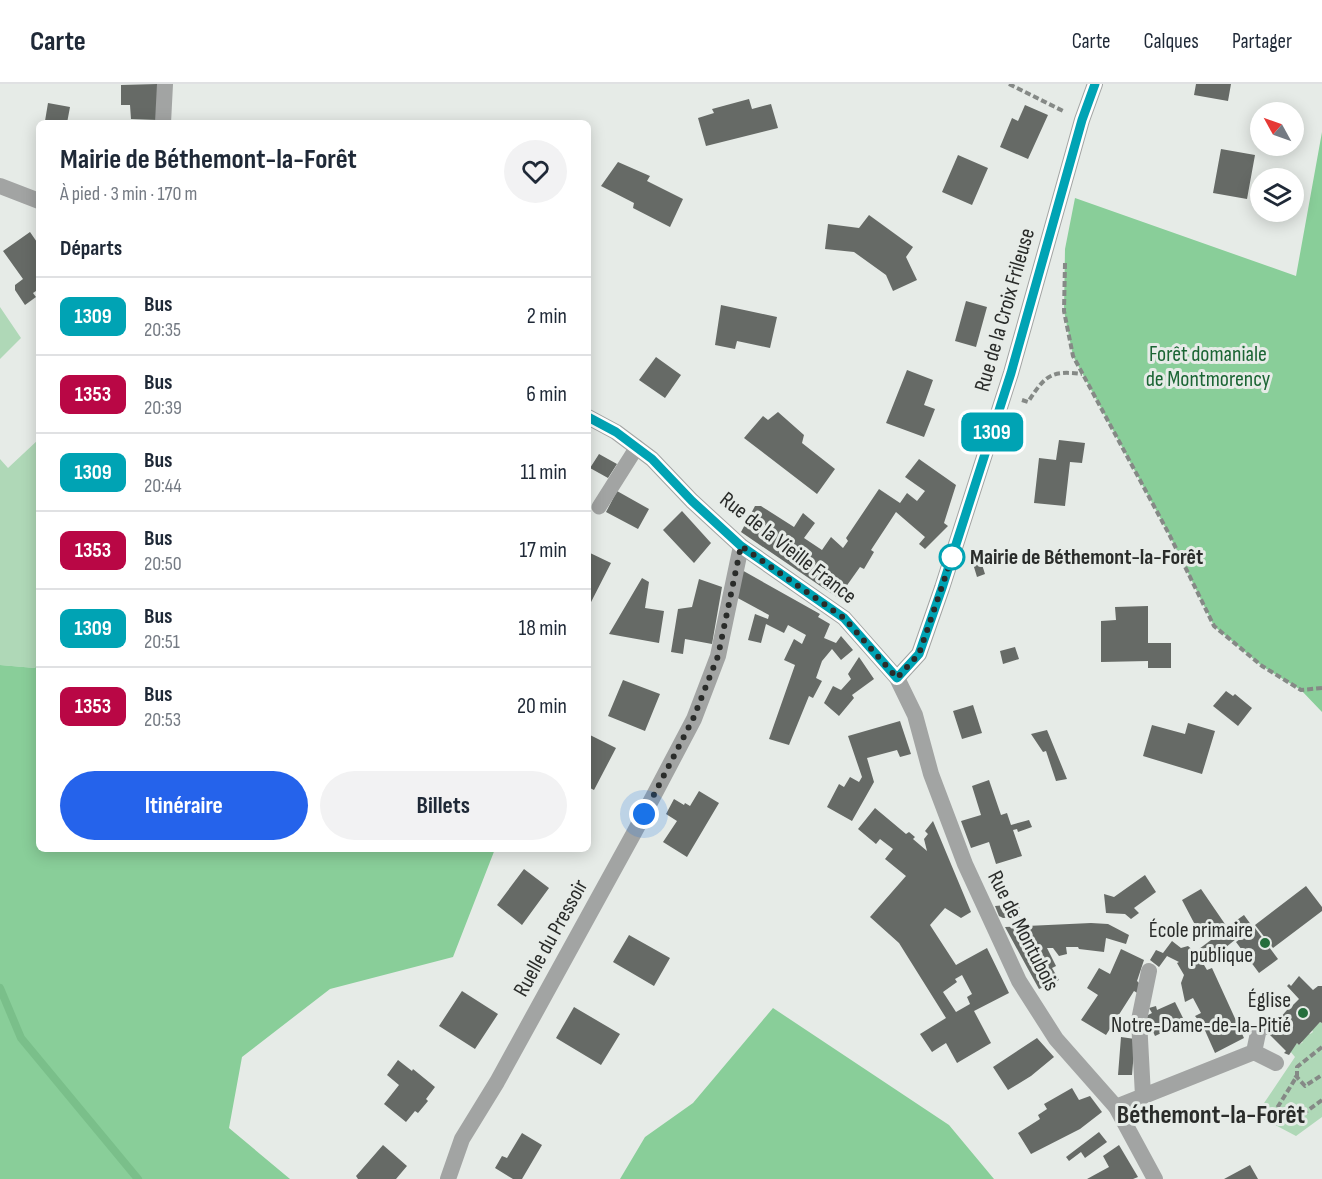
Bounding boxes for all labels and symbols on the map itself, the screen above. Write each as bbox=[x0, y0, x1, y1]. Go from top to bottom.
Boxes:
north arrow bbox=[1250, 102, 1304, 156]
street label: Rue de la Croix Frileuse bbox=[969, 225, 1041, 395]
park label: Forêt domaniale de Montmorency bbox=[1146, 341, 1271, 393]
line badge: 1309 bbox=[950, 412, 1034, 452]
street label: Rue de la Vieille France bbox=[714, 486, 862, 610]
marker: Mairie de Béthemont-la-Forêt bbox=[939, 544, 965, 570]
place label: Mairie de Béthemont-la-Forêt bbox=[970, 544, 1203, 571]
your location bbox=[629, 799, 659, 829]
street label: Rue de Montubois bbox=[981, 866, 1065, 996]
street label: Ruelle du Pressoir bbox=[508, 875, 594, 1001]
place label: École primaire publique bbox=[1149, 917, 1253, 969]
marker: École primaire publique bbox=[1258, 936, 1272, 950]
place label: Église Notre-Dame-de-la-Pitié bbox=[1111, 987, 1291, 1039]
marker: Église Notre-Dame-de-la-Pitié bbox=[1296, 1006, 1310, 1020]
district label: Béthemont-la-Forêt bbox=[1117, 1100, 1306, 1131]

